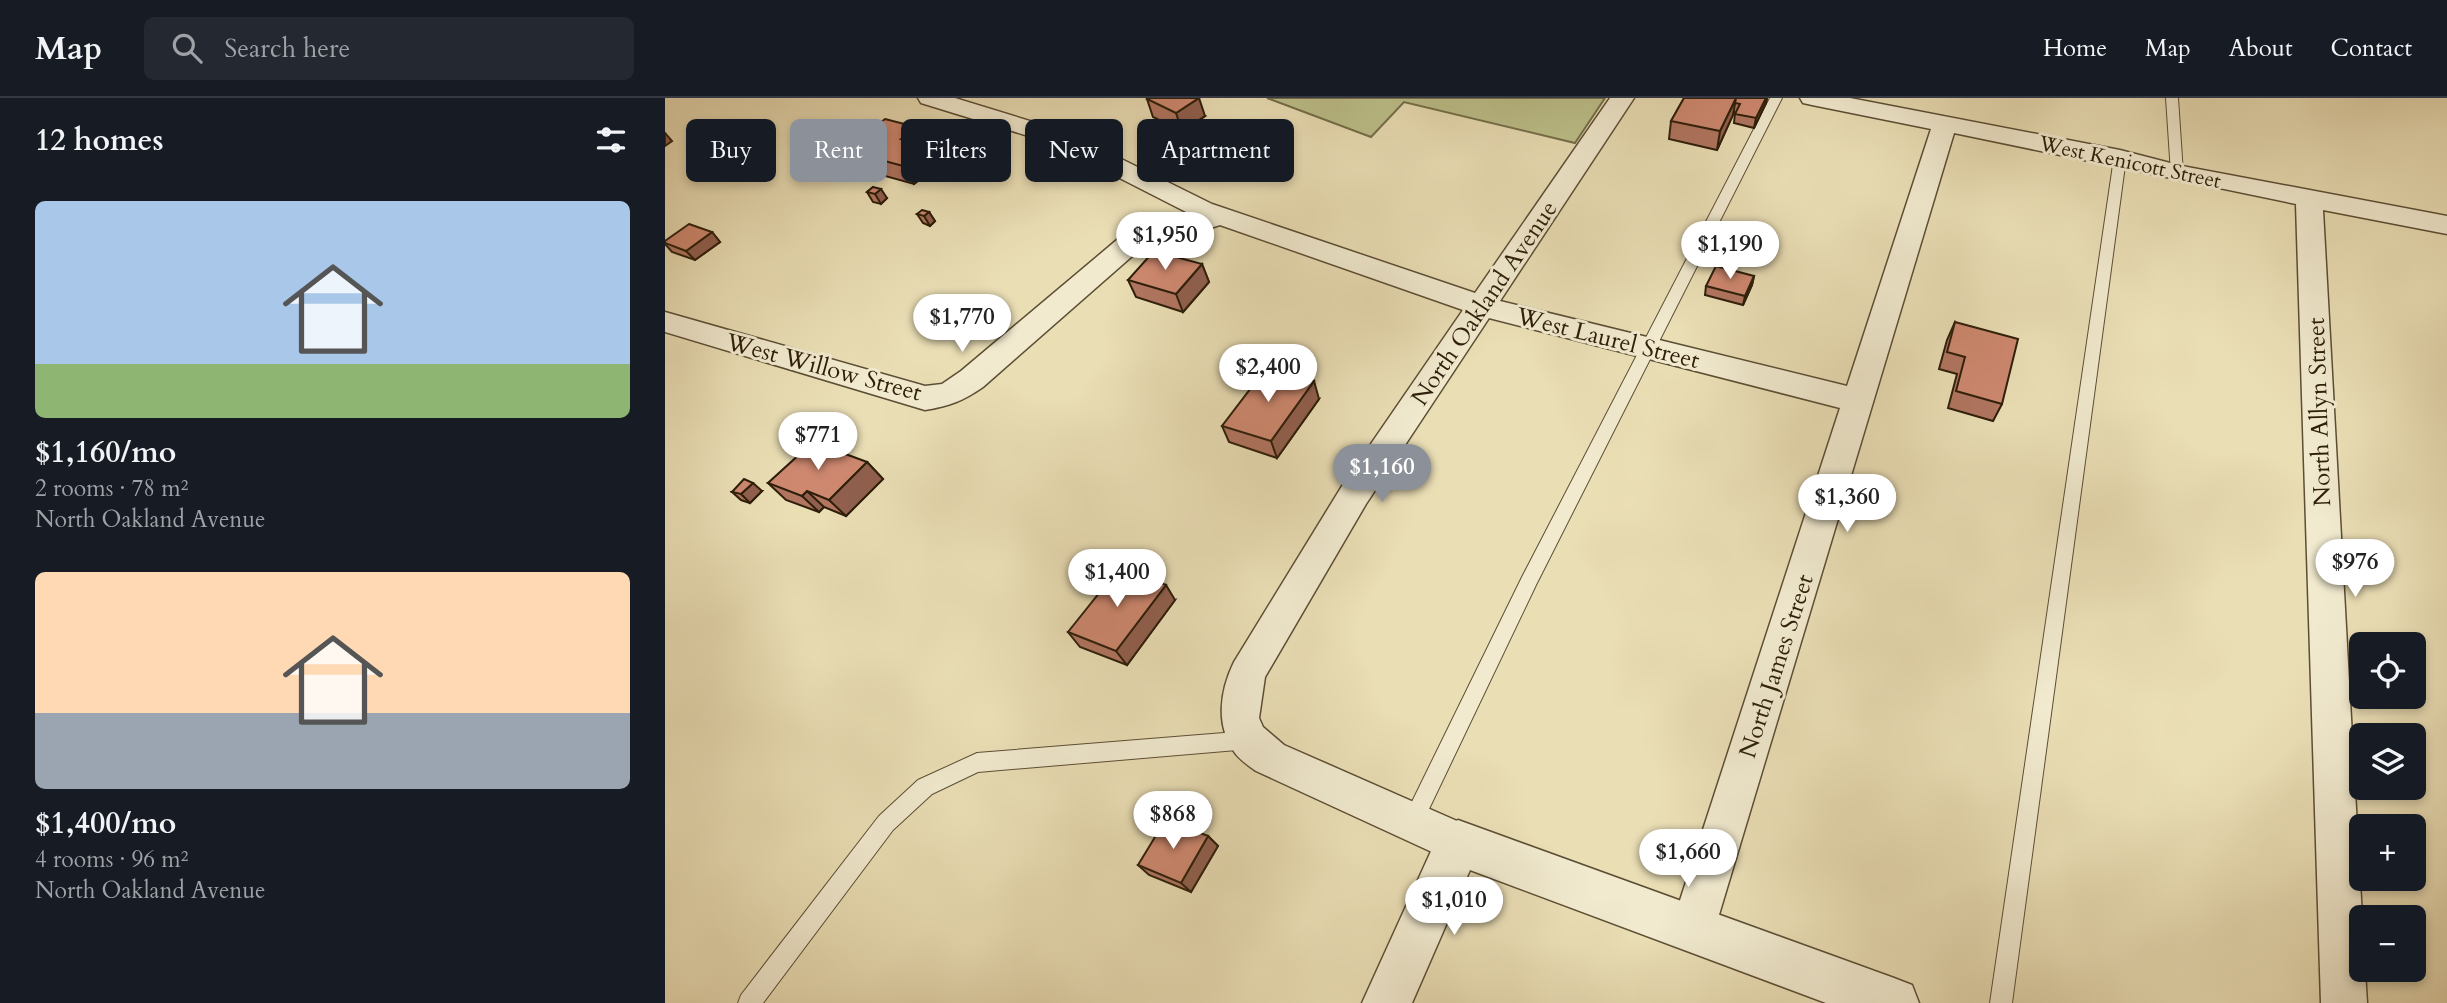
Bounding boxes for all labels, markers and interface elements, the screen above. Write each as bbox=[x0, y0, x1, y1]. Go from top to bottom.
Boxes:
search box bbox=[144, 17, 634, 80]
text: Map bbox=[35, 26, 102, 71]
icon: search bbox=[168, 29, 206, 67]
text: Search here bbox=[224, 31, 350, 66]
text: Home bbox=[2043, 32, 2107, 65]
text: Map bbox=[2145, 32, 2191, 65]
text: About bbox=[2229, 32, 2293, 65]
text: Contact bbox=[2331, 32, 2412, 65]
chip: Buy bbox=[686, 119, 776, 182]
chip: Rent bbox=[790, 119, 887, 182]
chip: Filters bbox=[901, 119, 1011, 182]
chip: New bbox=[1025, 119, 1123, 182]
chip: Apartment bbox=[1137, 119, 1294, 182]
text: 12 homes bbox=[35, 120, 164, 161]
icon: filters bbox=[592, 121, 630, 159]
street label: West Kenicott Street bbox=[2035, 129, 2224, 196]
street label: North Oakland Avenue bbox=[1403, 194, 1565, 412]
pin: $1,950 bbox=[1108, 212, 1222, 272]
text: $1,950 bbox=[1132, 219, 1198, 250]
pin: $1,190 bbox=[1673, 222, 1787, 281]
text: $1,190 bbox=[1697, 228, 1763, 259]
icon: home bbox=[270, 246, 396, 372]
pin: $1,770 bbox=[905, 294, 1019, 354]
street label: West Laurel Street bbox=[1512, 300, 1703, 377]
text: $1,770 bbox=[929, 301, 995, 332]
street label: North Allyn Street bbox=[2300, 316, 2339, 507]
street label: West Willow Street bbox=[721, 325, 926, 410]
pin: $2,400 bbox=[1211, 344, 1325, 404]
text: $2,400 bbox=[1235, 351, 1301, 382]
pin: $771 bbox=[777, 412, 859, 472]
text: $771 bbox=[794, 419, 842, 450]
text: $1,160/mo bbox=[35, 432, 176, 473]
pin: $1,160 bbox=[1325, 444, 1439, 504]
text: $1,160 bbox=[1349, 451, 1415, 482]
text: 2 rooms · 78 m² bbox=[35, 473, 188, 504]
pin: $1,360 bbox=[1790, 474, 1904, 534]
text: $1,360 bbox=[1814, 481, 1880, 512]
text: North Oakland Avenue bbox=[35, 504, 266, 535]
pin: $976 bbox=[2314, 540, 2396, 599]
text: $976 bbox=[2331, 546, 2379, 577]
pin: $1,400 bbox=[1060, 550, 1174, 609]
text: $1,400 bbox=[1084, 556, 1150, 587]
street label: North James Street bbox=[1731, 570, 1822, 762]
icon: home bbox=[270, 617, 396, 743]
map controls bbox=[2349, 632, 2426, 982]
button: locate bbox=[2349, 632, 2426, 709]
button: layers bbox=[2349, 723, 2426, 800]
pin: $868 bbox=[1132, 792, 1214, 851]
text: $868 bbox=[1149, 798, 1197, 829]
text: $1,400/mo bbox=[35, 803, 176, 844]
button: + bbox=[2349, 814, 2426, 891]
pin: $1,660 bbox=[1631, 830, 1745, 889]
text: $1,660 bbox=[1655, 836, 1721, 867]
text: 4 rooms · 96 m² bbox=[35, 844, 188, 875]
text: North Oakland Avenue bbox=[35, 875, 266, 906]
pin: $1,010 bbox=[1397, 878, 1511, 937]
text: $1,010 bbox=[1421, 884, 1487, 915]
button: − bbox=[2349, 905, 2426, 982]

